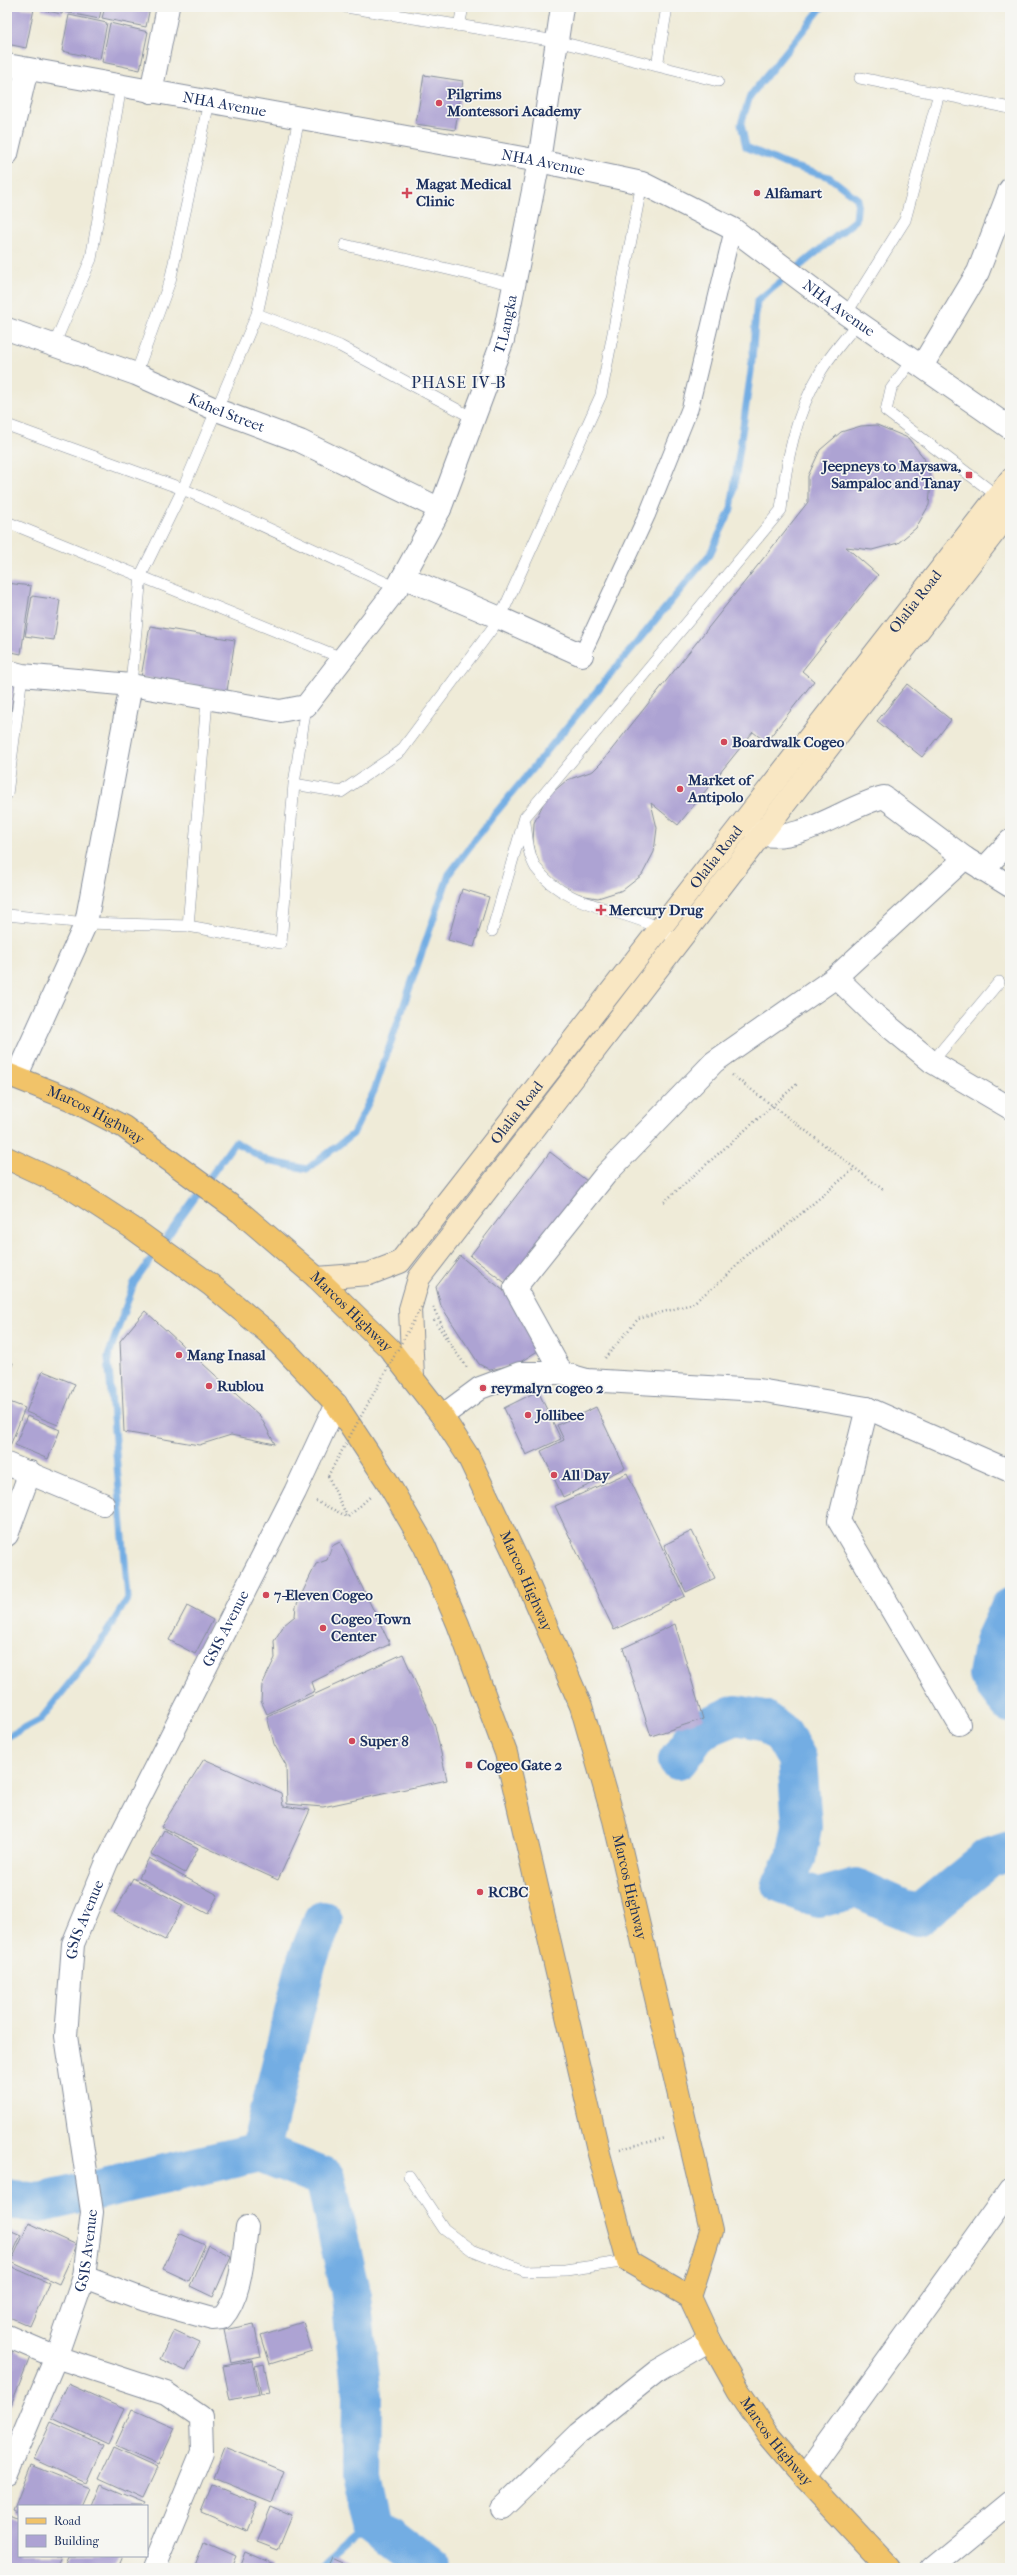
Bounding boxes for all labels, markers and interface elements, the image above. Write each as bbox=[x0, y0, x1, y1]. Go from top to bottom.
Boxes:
place label: Pilgrims Montessori Academy bbox=[446, 85, 582, 120]
street label: NHA Avenue bbox=[181, 88, 268, 121]
marker: Pilgrims Montessori Academy bbox=[434, 98, 444, 108]
street label: NHA Avenue bbox=[500, 145, 587, 180]
place label: Magat Medical Clinic bbox=[415, 175, 512, 210]
place label: Alfamart bbox=[764, 184, 823, 202]
marker: Magat Medical Clinic bbox=[401, 187, 413, 199]
marker: Alfamart bbox=[752, 188, 762, 198]
street label: NHA Avenue bbox=[799, 276, 879, 341]
street label: T.Langka bbox=[490, 292, 521, 356]
district label: PHASE IV-B bbox=[411, 373, 507, 392]
street label: Kahel Street bbox=[185, 389, 268, 436]
place label: Jeepneys to Maysawa, Sampaloc and Tanay bbox=[820, 457, 962, 492]
marker: Jeepneys to Maysawa, Sampaloc and Tanay bbox=[964, 470, 974, 480]
street label: Olalia Road bbox=[885, 566, 946, 637]
place label: Boardwalk Cogeo bbox=[732, 733, 845, 751]
marker: Boardwalk Cogeo bbox=[719, 737, 729, 747]
place label: Market of Antipolo bbox=[687, 771, 755, 806]
marker: Market of Antipolo bbox=[675, 784, 685, 794]
street label: Olalia Road bbox=[686, 821, 747, 892]
place label: Mercury Drug bbox=[608, 901, 704, 919]
marker: Mercury Drug bbox=[596, 905, 606, 915]
street label: Olalia Road bbox=[486, 1077, 547, 1148]
street label: Marcos Highway bbox=[45, 1082, 149, 1149]
street label: Marcos Highway bbox=[307, 1267, 397, 1356]
place label: Mang Inasal bbox=[186, 1346, 267, 1364]
marker: Mang Inasal bbox=[174, 1350, 184, 1360]
place label: Rublou bbox=[217, 1377, 264, 1395]
place label: reymalyn cogeo 2 bbox=[490, 1379, 604, 1397]
marker: Rublou bbox=[204, 1381, 214, 1391]
marker: reymalyn cogeo 2 bbox=[478, 1383, 488, 1393]
place label: Jollibee bbox=[534, 1406, 585, 1424]
marker: Jollibee bbox=[523, 1410, 533, 1420]
place label: All Day bbox=[561, 1466, 610, 1484]
marker: All Day bbox=[549, 1470, 559, 1480]
street label: Marcos Highway bbox=[496, 1528, 557, 1635]
place label: 7-Eleven Cogeo bbox=[273, 1586, 373, 1604]
street label: GSIS Avenue bbox=[199, 1587, 253, 1670]
marker: 7-Eleven Cogeo bbox=[261, 1590, 271, 1600]
place label: Cogeo Town Center bbox=[331, 1610, 411, 1645]
marker: Cogeo Town Center bbox=[318, 1623, 328, 1633]
place label: Super 8 bbox=[360, 1732, 409, 1750]
marker: Super 8 bbox=[347, 1736, 357, 1746]
place label: Cogeo Gate 2 bbox=[477, 1756, 563, 1774]
marker: Cogeo Gate 2 bbox=[464, 1760, 474, 1770]
street label: Marcos Highway bbox=[609, 1832, 651, 1943]
street label: GSIS Avenue bbox=[63, 1877, 108, 1960]
place label: RCBC bbox=[488, 1883, 528, 1901]
marker: RCBC bbox=[475, 1887, 485, 1897]
street label: GSIS Avenue bbox=[70, 2208, 101, 2295]
street label: Marcos Highway bbox=[736, 2393, 817, 2490]
legend bbox=[18, 2505, 148, 2557]
text: Road bbox=[54, 2514, 81, 2528]
text: Building bbox=[54, 2534, 99, 2548]

